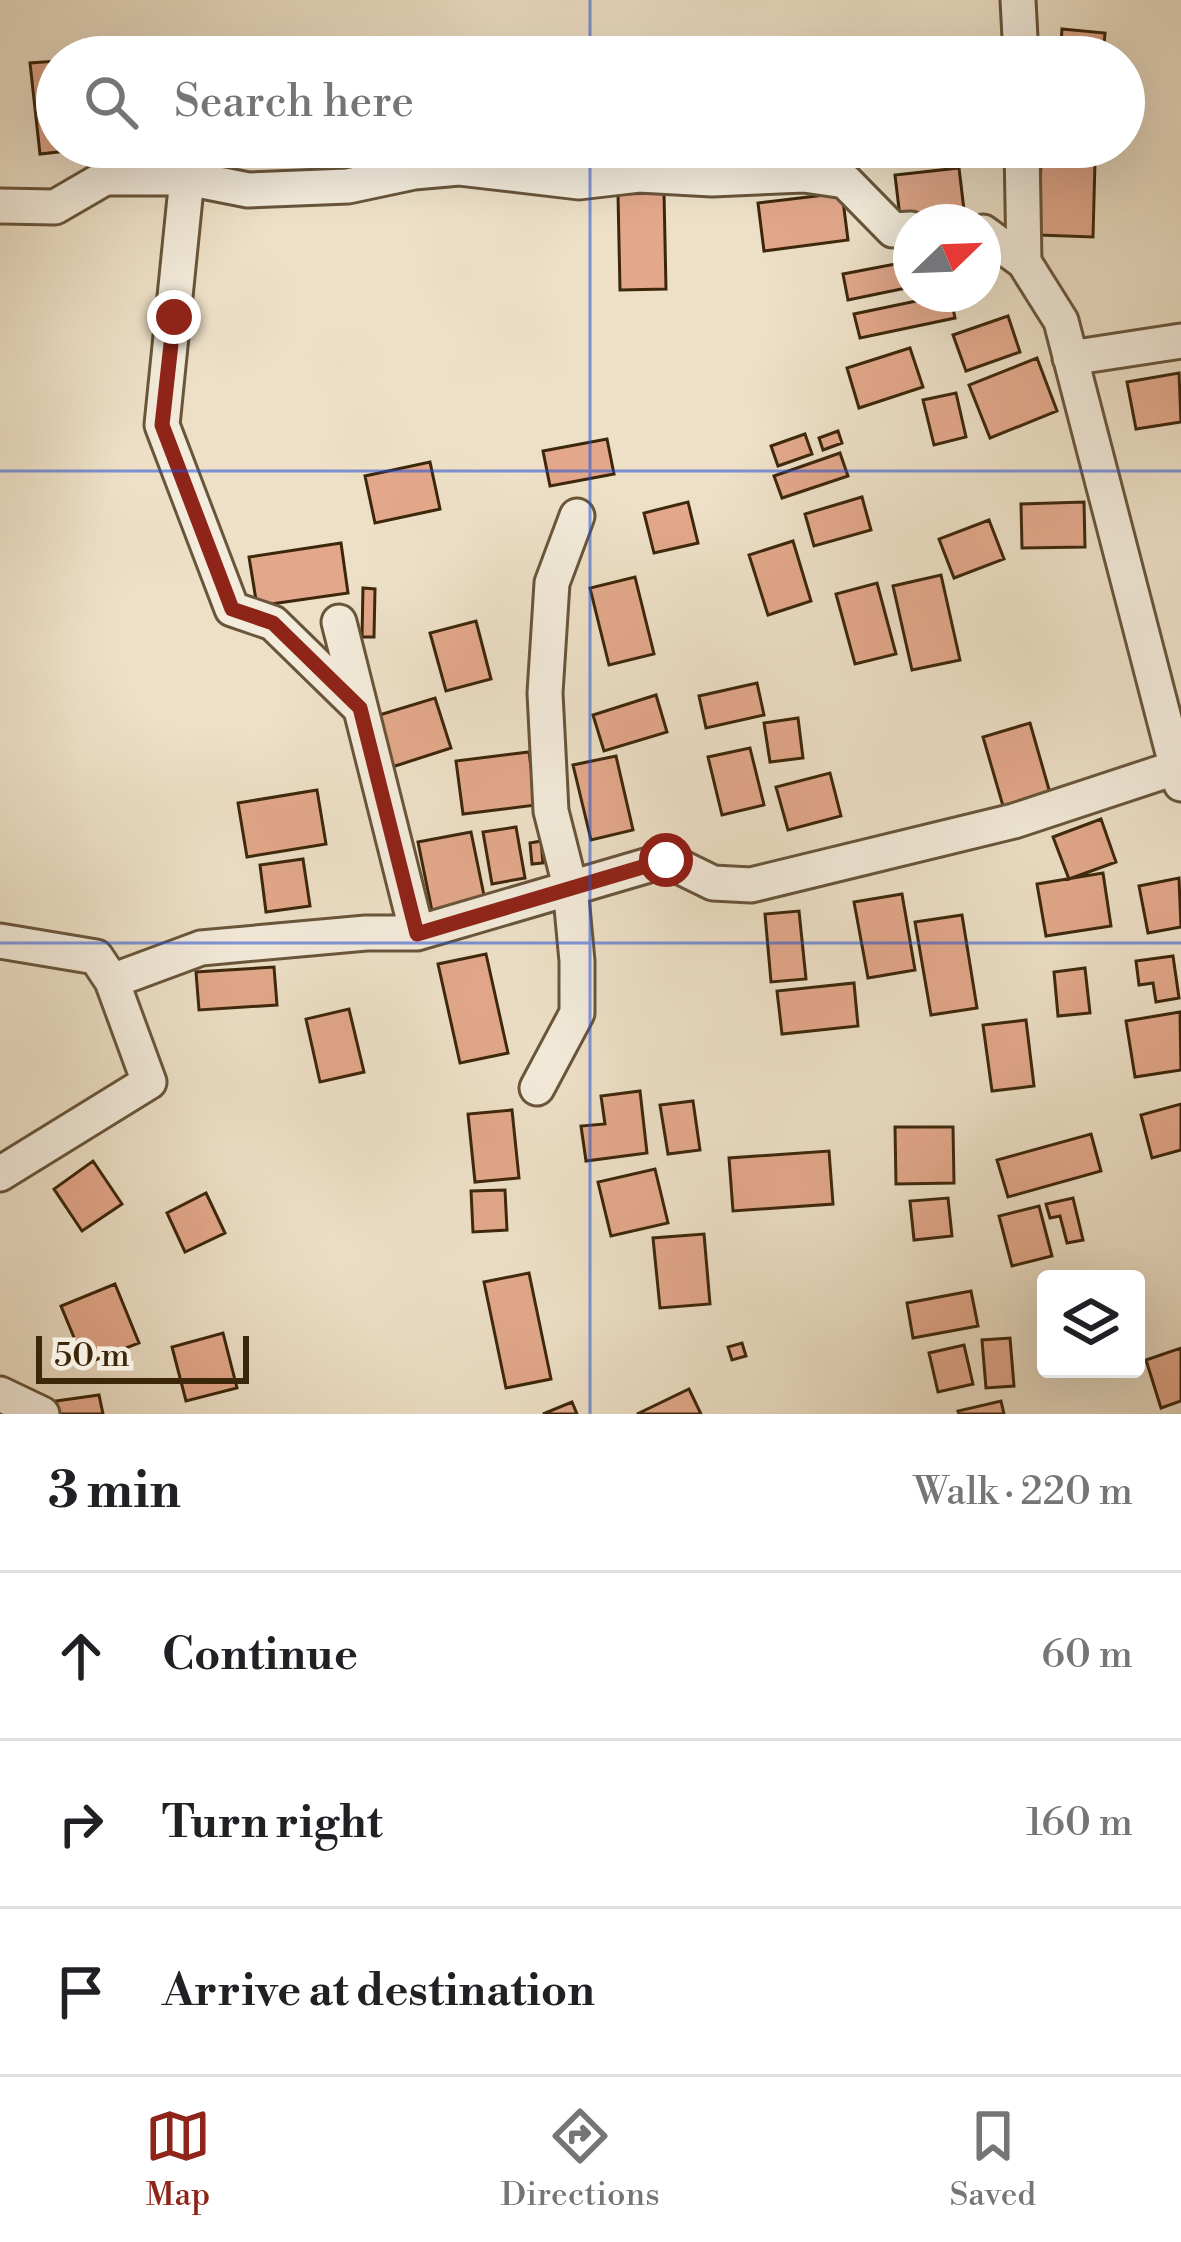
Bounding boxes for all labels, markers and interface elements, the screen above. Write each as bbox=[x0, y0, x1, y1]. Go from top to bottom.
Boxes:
search box bbox=[36, 36, 1145, 168]
icon: search bbox=[78, 69, 144, 135]
text: Search here bbox=[174, 74, 414, 131]
north arrow bbox=[893, 204, 1001, 312]
route end bbox=[147, 290, 201, 344]
route start bbox=[639, 833, 693, 887]
map controls bbox=[1037, 1270, 1145, 1378]
button: layers bbox=[1037, 1270, 1145, 1378]
scale bar bbox=[36, 1330, 249, 1383]
text: 50 m bbox=[54, 1336, 130, 1377]
text: 3 min bbox=[48, 1460, 181, 1524]
text: Walk · 220 m bbox=[913, 1468, 1133, 1517]
icon: ahead bbox=[48, 1623, 114, 1689]
text: Continue bbox=[162, 1627, 358, 1684]
text: 60 m bbox=[1041, 1631, 1133, 1680]
icon: right bbox=[48, 1791, 114, 1857]
text: Turn right bbox=[162, 1795, 383, 1852]
text: 160 m bbox=[1026, 1799, 1133, 1848]
icon: arrive bbox=[48, 1959, 114, 2025]
text: Arrive at destination bbox=[162, 1963, 595, 2020]
tab: Map bbox=[145, 2103, 211, 2216]
tab: Directions bbox=[501, 2103, 660, 2216]
tab: Saved bbox=[949, 2103, 1036, 2216]

